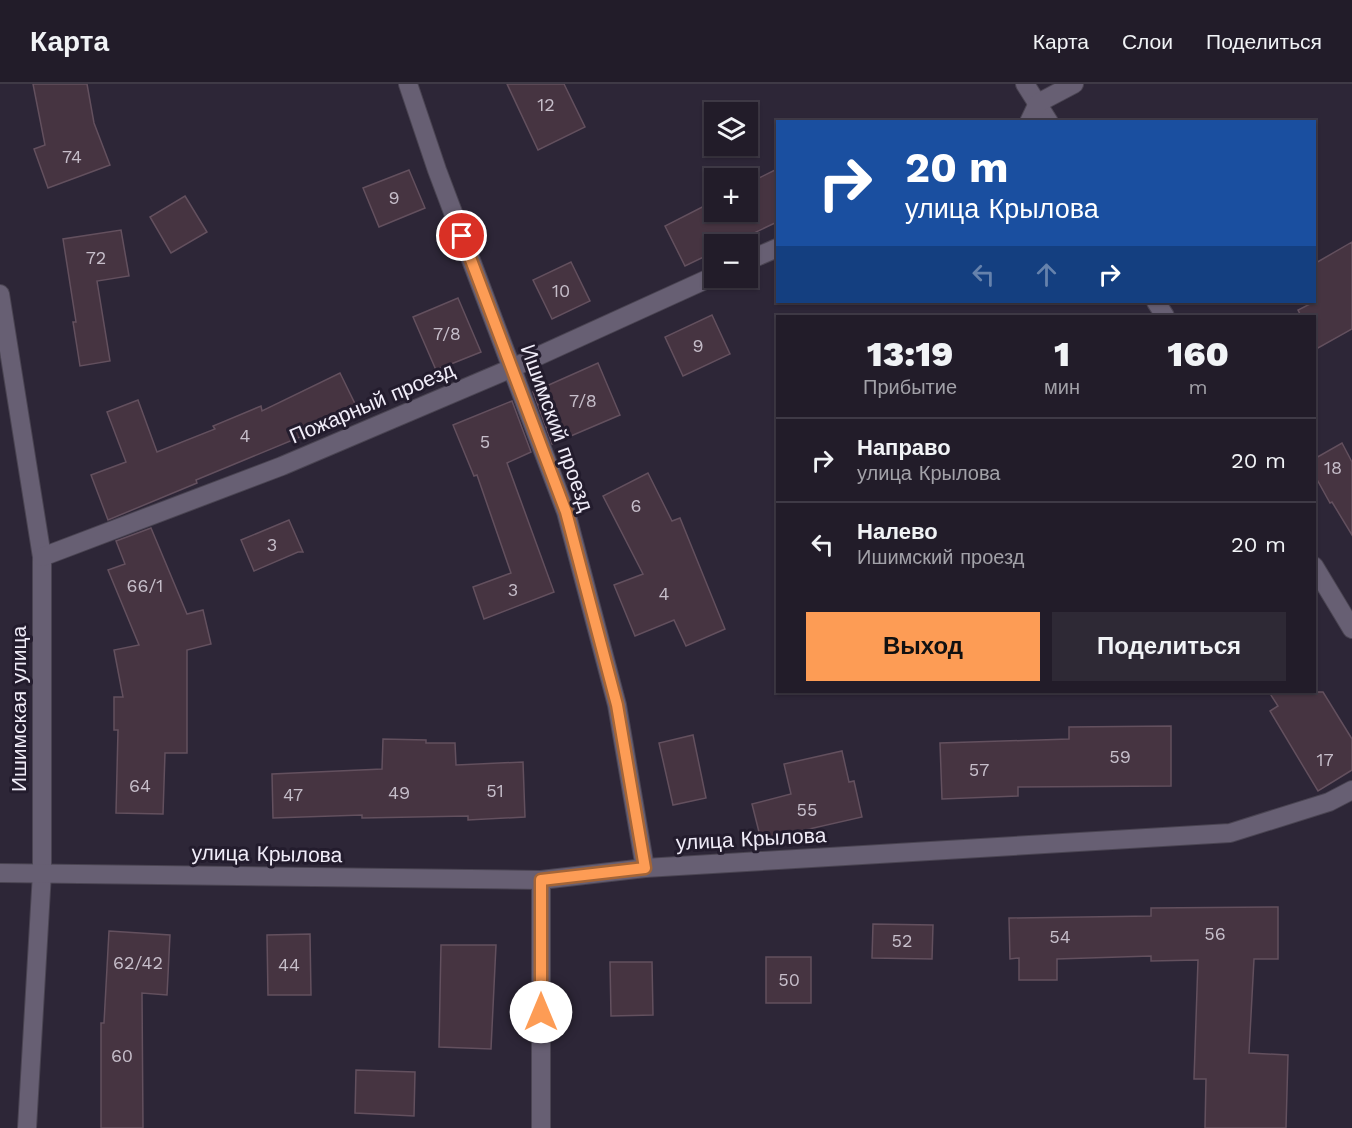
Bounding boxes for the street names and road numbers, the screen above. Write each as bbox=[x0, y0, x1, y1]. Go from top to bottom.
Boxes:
street label: Ишимский проезд bbox=[516, 341, 599, 515]
street label: Пожарный проезд bbox=[285, 356, 458, 449]
street label: Ишимская улица bbox=[6, 626, 31, 792]
street label: улица Крылова bbox=[675, 822, 827, 855]
street label: улица Крылова bbox=[191, 840, 343, 867]

